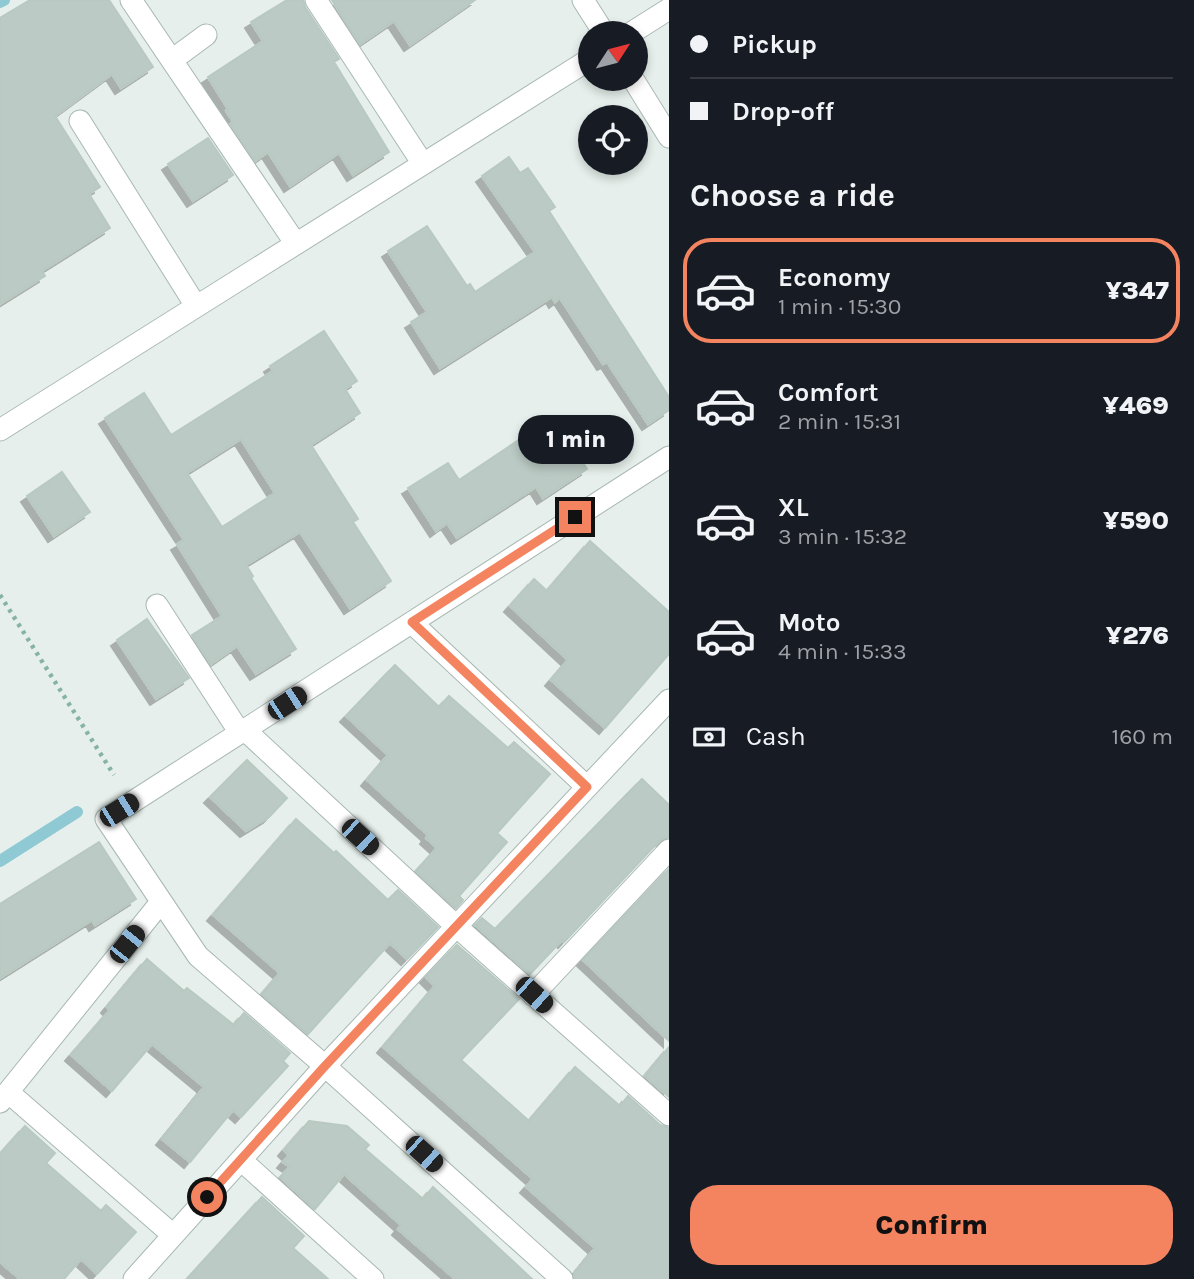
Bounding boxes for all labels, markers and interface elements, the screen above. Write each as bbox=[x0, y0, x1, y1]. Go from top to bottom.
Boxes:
north arrow bbox=[578, 21, 648, 91]
map controls bbox=[578, 21, 648, 175]
text: Pickup bbox=[732, 29, 817, 60]
text: Drop-off bbox=[732, 96, 834, 127]
button: locate bbox=[578, 105, 648, 175]
text: Choose a ride bbox=[690, 177, 895, 214]
icon: car bbox=[694, 259, 757, 322]
text: Economy bbox=[778, 262, 890, 293]
text: ¥347 bbox=[1106, 275, 1169, 306]
text: 1 min · 15:30 bbox=[778, 293, 901, 320]
icon: car bbox=[694, 374, 757, 437]
text: Comfort bbox=[778, 377, 879, 408]
text: ¥469 bbox=[1103, 390, 1169, 421]
text: 2 min · 15:31 bbox=[778, 408, 901, 435]
callout: 1 min bbox=[517, 416, 633, 464]
text: 1 min bbox=[546, 426, 606, 453]
icon: car bbox=[694, 489, 757, 552]
text: XL bbox=[778, 492, 809, 523]
route end bbox=[559, 501, 591, 533]
text: ¥590 bbox=[1103, 505, 1169, 536]
text: 3 min · 15:32 bbox=[778, 523, 907, 550]
icon: car bbox=[694, 604, 757, 667]
text: Moto bbox=[778, 607, 840, 638]
text: ¥276 bbox=[1106, 620, 1169, 651]
text: 4 min · 15:33 bbox=[778, 638, 907, 665]
car bbox=[264, 683, 311, 723]
icon: cash bbox=[690, 718, 728, 756]
text: Cash bbox=[746, 721, 806, 752]
text: 160 m bbox=[1112, 723, 1173, 750]
car bbox=[96, 790, 143, 830]
car bbox=[338, 815, 383, 859]
car bbox=[106, 921, 149, 967]
car bbox=[512, 973, 557, 1017]
car bbox=[402, 1132, 447, 1176]
route start bbox=[191, 1181, 223, 1213]
button: Confirm bbox=[690, 1185, 1173, 1265]

